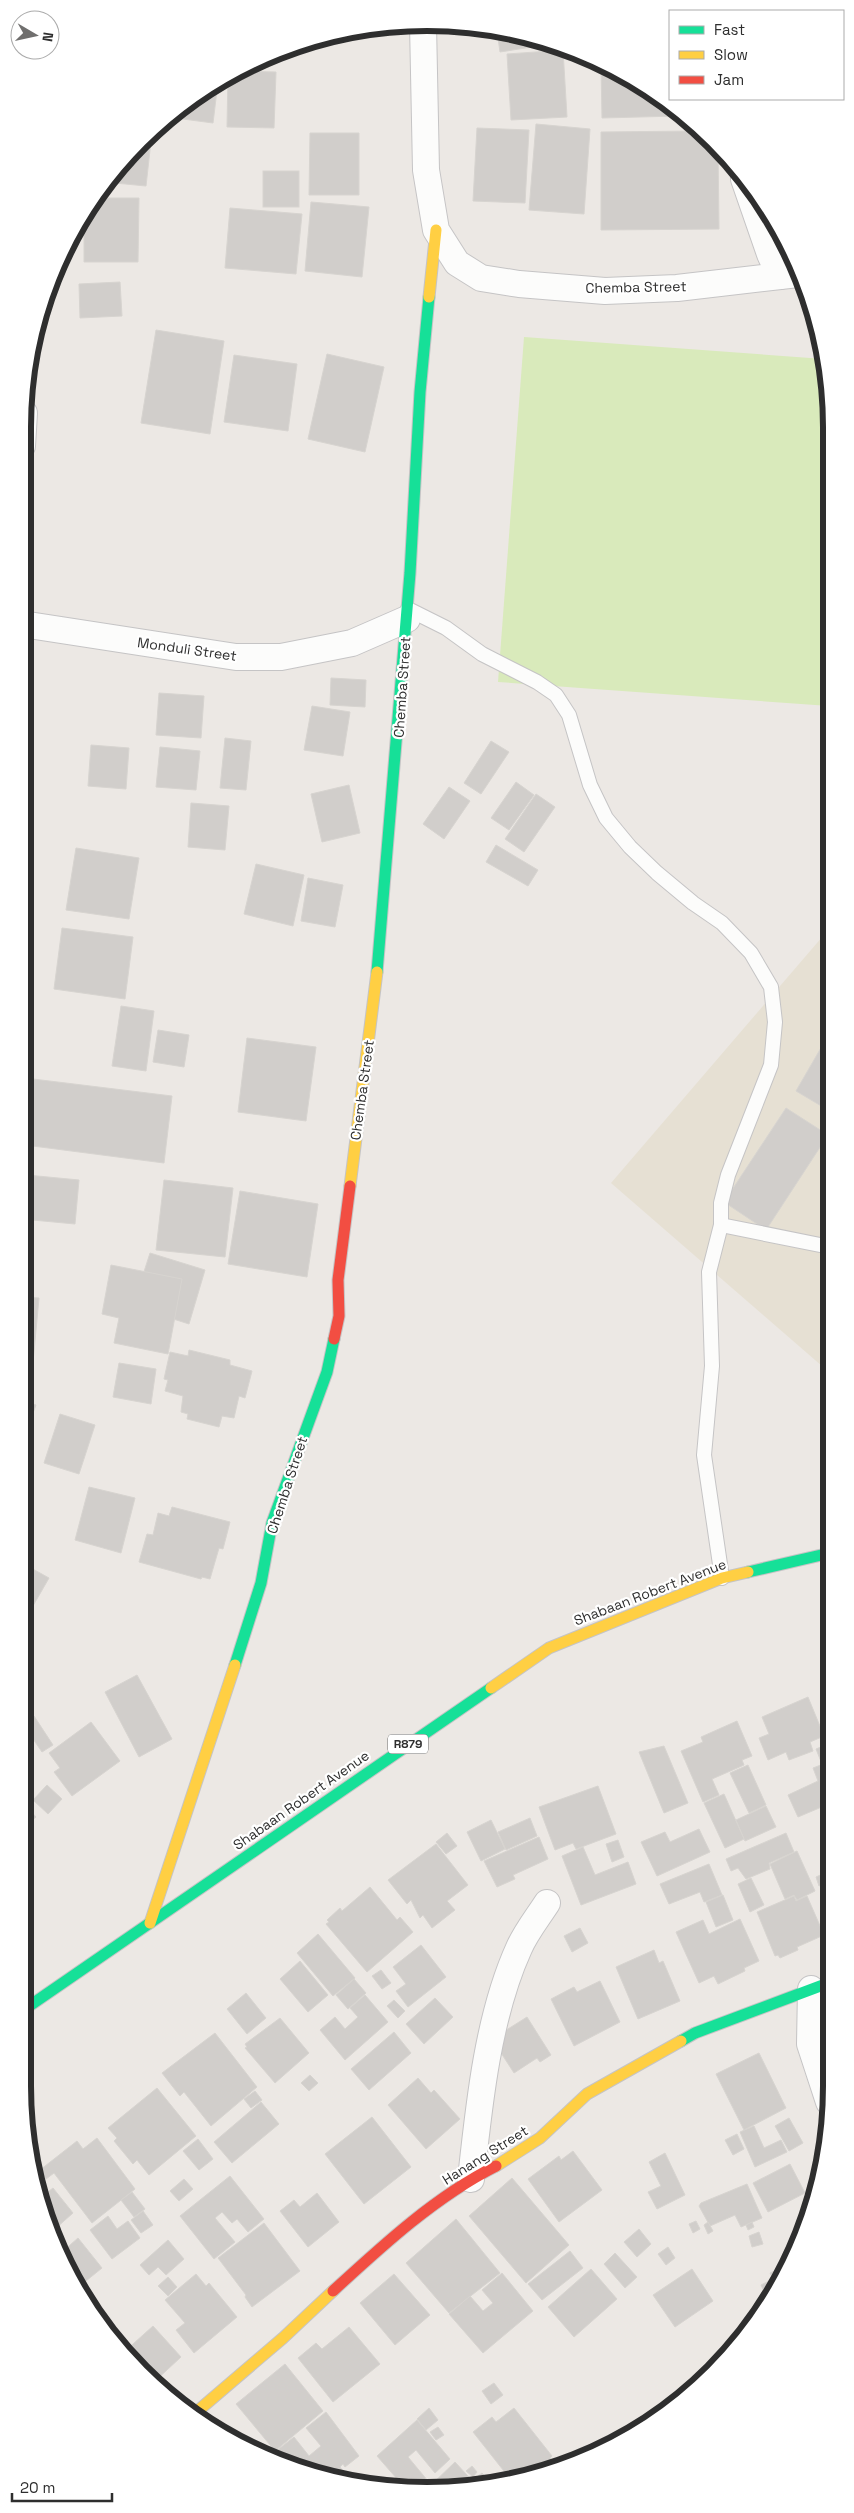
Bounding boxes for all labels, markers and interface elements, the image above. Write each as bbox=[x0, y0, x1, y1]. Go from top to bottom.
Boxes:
north arrow bbox=[10, 10, 60, 60]
legend bbox=[669, 10, 844, 100]
text: Fast bbox=[714, 20, 745, 39]
text: N bbox=[38, 31, 57, 43]
text: Slow bbox=[714, 45, 748, 64]
text: Jam bbox=[714, 70, 744, 89]
street label: Chemba Street bbox=[585, 277, 687, 297]
street label: Monduli Street bbox=[136, 633, 238, 665]
street label: Chemba Street bbox=[389, 636, 415, 738]
street label: Chemba Street bbox=[346, 1039, 378, 1141]
street label: Chemba Street bbox=[263, 1434, 311, 1536]
street label: Shabaan Robert Avenue bbox=[571, 1555, 729, 1629]
road number: R879 bbox=[388, 1735, 428, 1754]
street label: Shabaan Robert Avenue bbox=[230, 1746, 372, 1854]
street label: Hanang Street bbox=[439, 2121, 531, 2189]
scale bar bbox=[12, 2470, 112, 2502]
text: 20 m bbox=[20, 2478, 55, 2497]

